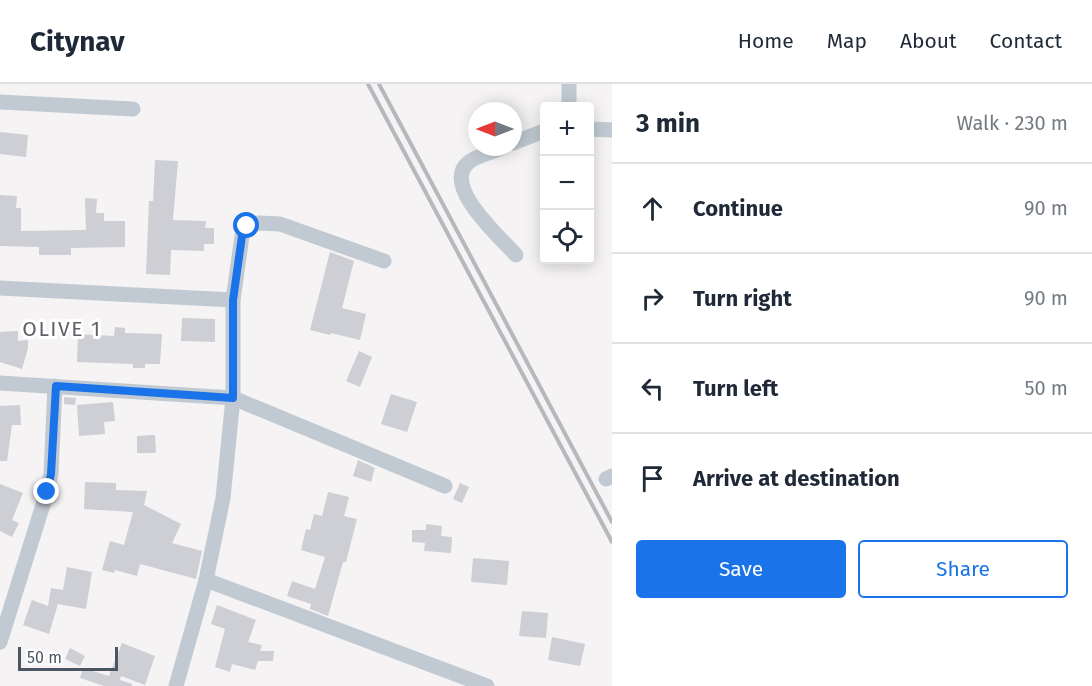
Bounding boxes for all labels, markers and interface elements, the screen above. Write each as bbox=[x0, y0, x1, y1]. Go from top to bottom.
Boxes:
text: Citynav bbox=[30, 25, 125, 58]
text: Home bbox=[738, 28, 794, 54]
text: Map bbox=[827, 28, 867, 54]
text: About bbox=[900, 28, 957, 54]
text: Contact bbox=[990, 28, 1062, 54]
north arrow bbox=[468, 102, 522, 156]
map controls bbox=[540, 102, 594, 264]
button: + bbox=[540, 102, 594, 156]
text: 3 min bbox=[636, 108, 700, 139]
text: Walk · 230 m bbox=[957, 111, 1068, 135]
button: − bbox=[540, 156, 594, 210]
icon: ahead bbox=[636, 192, 669, 225]
text: Continue bbox=[693, 195, 783, 222]
text: 90 m bbox=[1024, 196, 1068, 220]
button: locate bbox=[540, 210, 594, 264]
route start bbox=[233, 212, 259, 238]
icon: right bbox=[636, 282, 669, 315]
text: Turn right bbox=[693, 285, 792, 312]
text: 90 m bbox=[1024, 286, 1068, 310]
district label: OLIVE 1 bbox=[22, 316, 102, 342]
icon: left bbox=[636, 372, 669, 405]
text: Turn left bbox=[693, 375, 778, 402]
text: 50 m bbox=[1024, 376, 1068, 400]
icon: arrive bbox=[636, 462, 669, 495]
text: Arrive at destination bbox=[693, 465, 900, 492]
route end bbox=[33, 478, 59, 504]
button: Save bbox=[636, 540, 846, 598]
button: Share bbox=[858, 540, 1068, 598]
scale bar bbox=[18, 644, 118, 672]
text: 50 m bbox=[27, 648, 62, 667]

